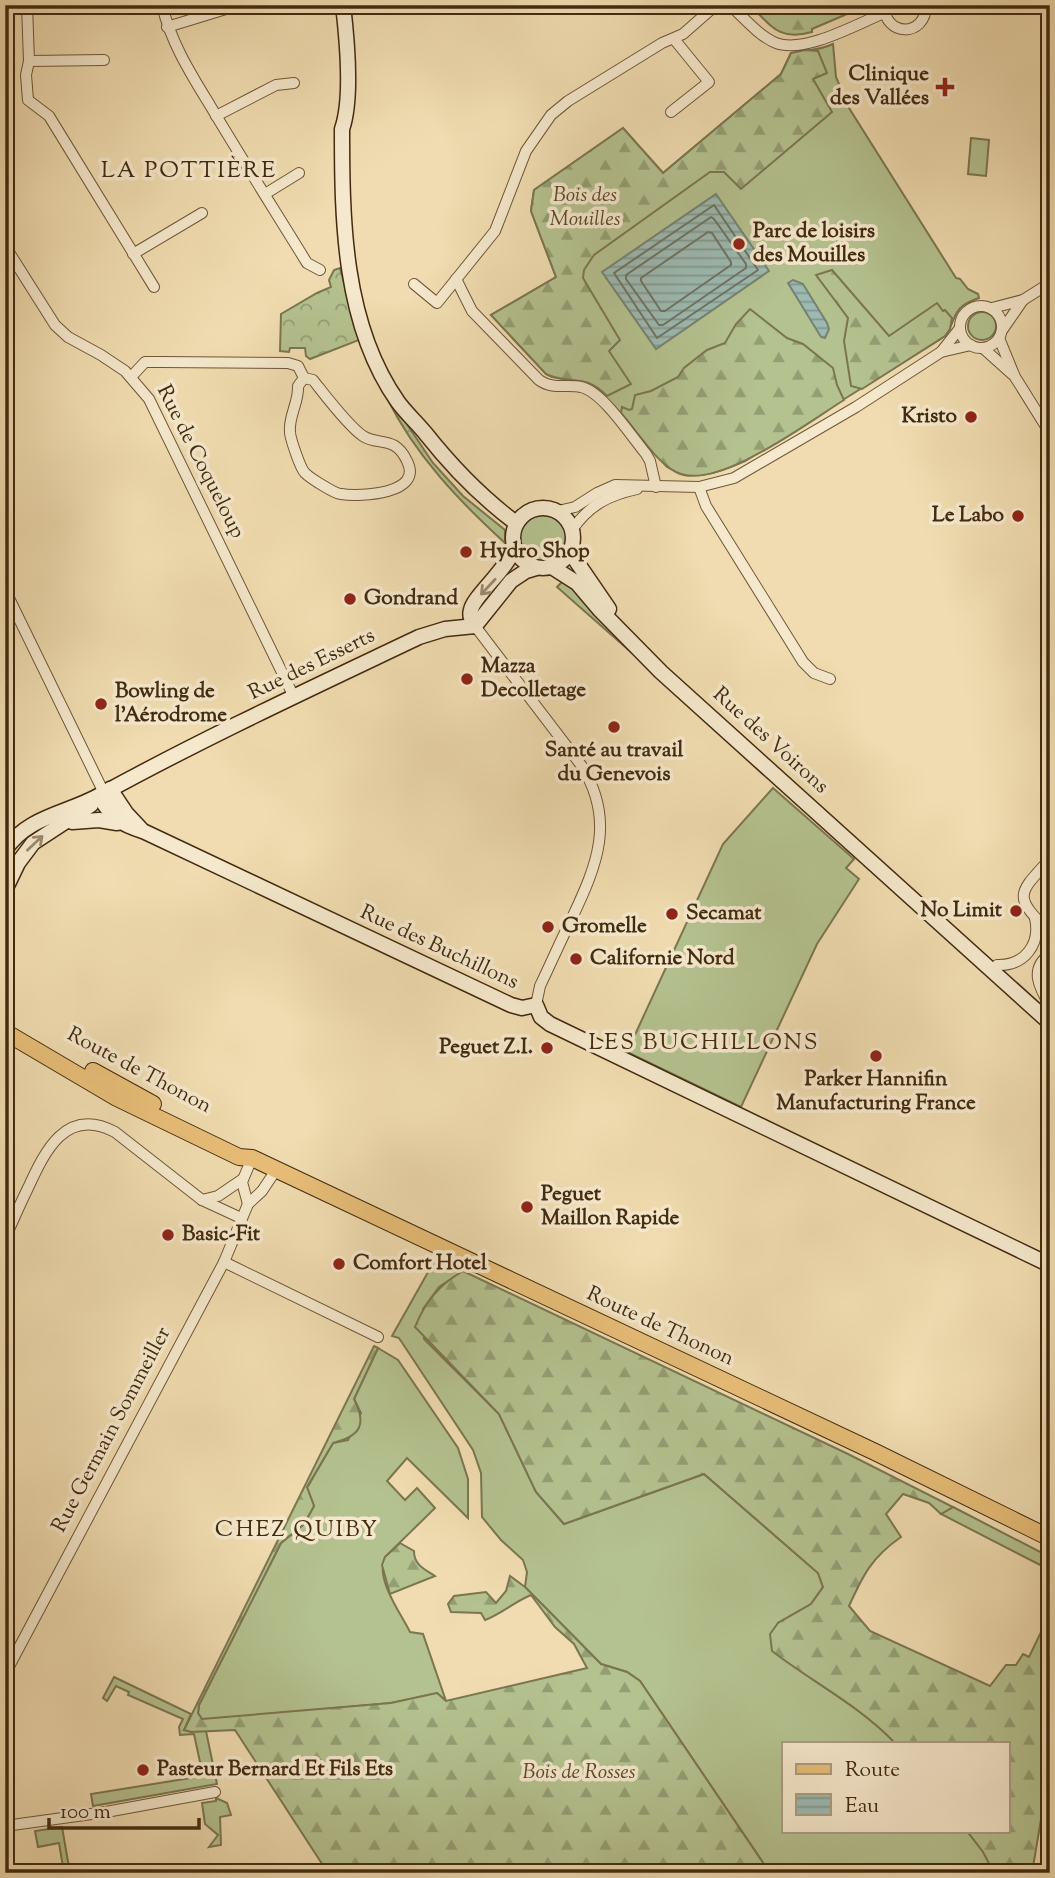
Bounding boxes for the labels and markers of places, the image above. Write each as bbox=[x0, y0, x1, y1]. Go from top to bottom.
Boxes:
place label: Clinique des Vallées bbox=[830, 60, 929, 114]
marker: Clinique des Vallées bbox=[935, 77, 955, 97]
place label: Parc de loisirs des Mouilles bbox=[753, 217, 875, 271]
marker: Parc de loisirs des Mouilles bbox=[731, 236, 747, 252]
place label: Kristo bbox=[901, 402, 958, 432]
marker: Kristo bbox=[963, 409, 979, 425]
place label: Le Labo bbox=[932, 501, 1005, 531]
marker: Le Labo bbox=[1010, 508, 1026, 524]
place label: Hydro Shop bbox=[480, 537, 590, 567]
marker: Hydro Shop bbox=[458, 544, 474, 560]
place label: Gondrand bbox=[364, 584, 458, 614]
marker: Gondrand bbox=[342, 591, 358, 607]
place label: Mazza Decolletage bbox=[481, 652, 586, 706]
marker: Mazza Decolletage bbox=[459, 671, 475, 687]
place label: Bowling de l'Aérodrome bbox=[115, 677, 227, 731]
marker: Bowling de l'Aérodrome bbox=[93, 696, 109, 712]
marker: Santé au travail du Genevois bbox=[606, 719, 622, 735]
place label: Santé au travail du Genevois bbox=[545, 736, 683, 790]
place label: No Limit bbox=[921, 896, 1003, 926]
place label: Secamat bbox=[686, 899, 762, 929]
marker: No Limit bbox=[1008, 903, 1024, 919]
marker: Secamat bbox=[664, 906, 680, 922]
place label: Gromelle bbox=[562, 912, 647, 942]
marker: Gromelle bbox=[540, 919, 556, 935]
place label: Californie Nord bbox=[590, 944, 735, 974]
marker: Californie Nord bbox=[568, 951, 584, 967]
place label: Peguet Z.I. bbox=[439, 1033, 533, 1063]
marker: Peguet Z.I. bbox=[539, 1040, 555, 1056]
marker: Parker Hannifin Manufacturing France bbox=[868, 1048, 884, 1064]
place label: Parker Hannifin Manufacturing France bbox=[776, 1065, 976, 1119]
place label: Peguet Maillon Rapide bbox=[541, 1180, 680, 1234]
marker: Peguet Maillon Rapide bbox=[519, 1199, 535, 1215]
place label: Basic-Fit bbox=[182, 1220, 261, 1250]
marker: Basic-Fit bbox=[160, 1227, 176, 1243]
place label: Comfort Hotel bbox=[353, 1249, 487, 1279]
marker: Comfort Hotel bbox=[331, 1256, 347, 1272]
place label: Pasteur Bernard Et Fils Ets bbox=[157, 1755, 393, 1785]
marker: Pasteur Bernard Et Fils Ets bbox=[135, 1762, 151, 1778]

